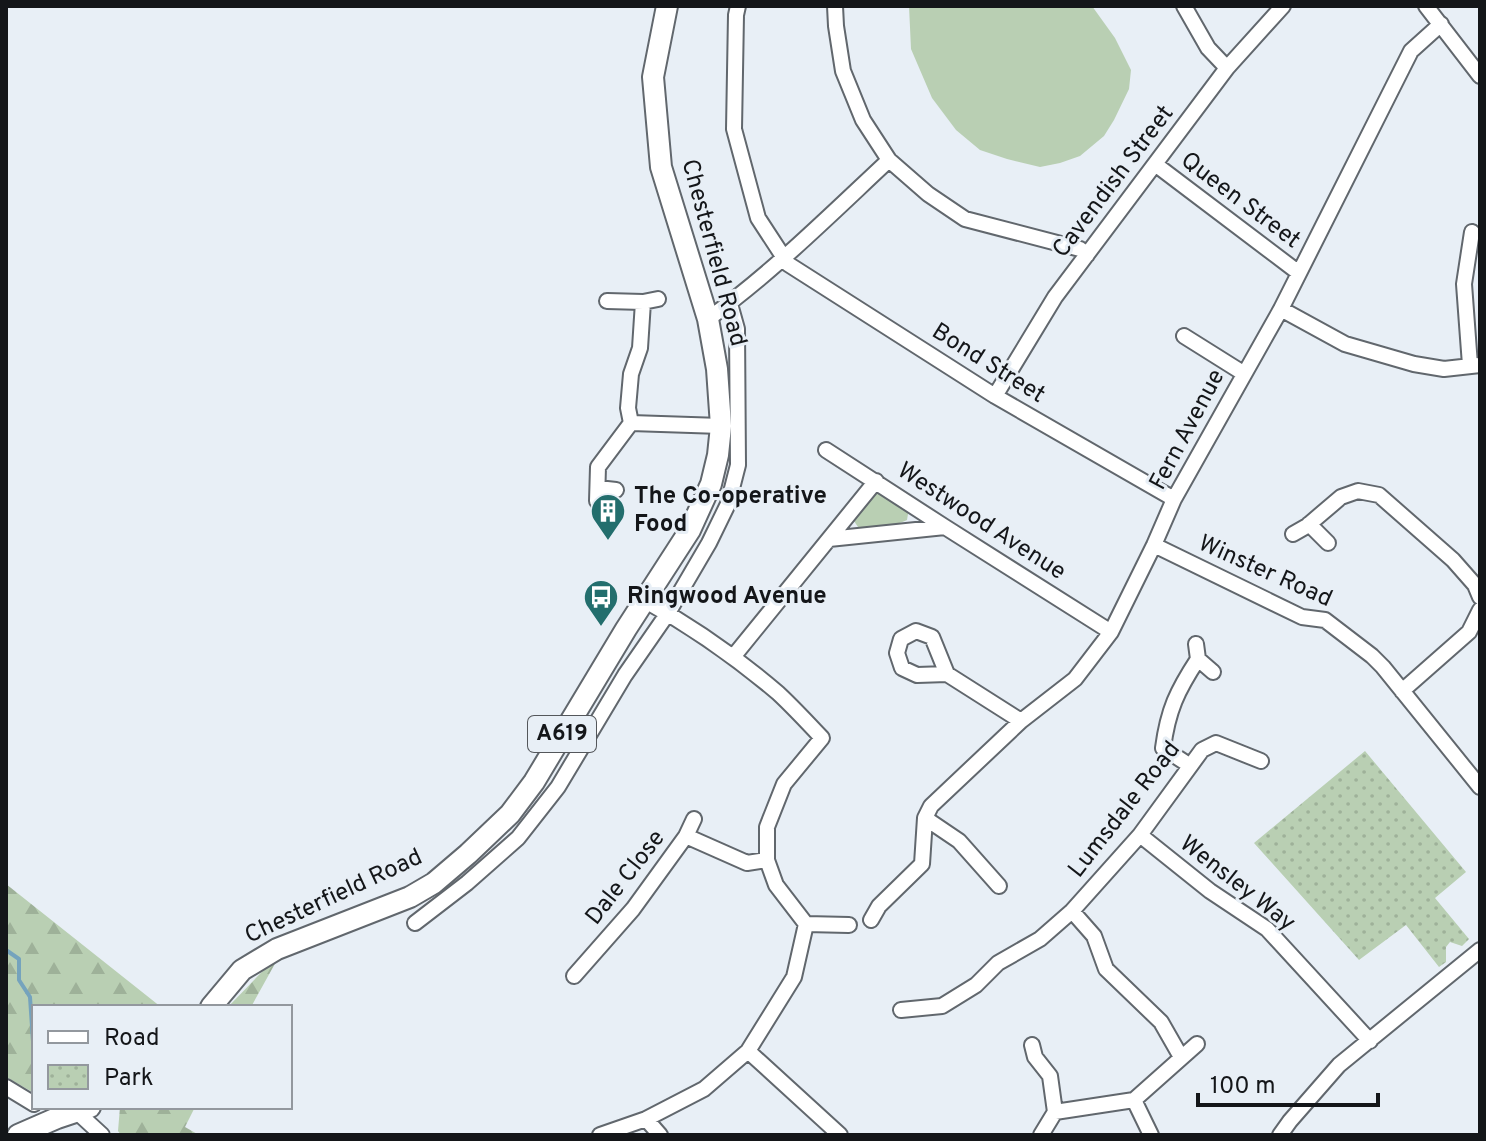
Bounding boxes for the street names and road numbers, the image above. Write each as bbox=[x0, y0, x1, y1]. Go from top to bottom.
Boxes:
street label: Cavendish Street bbox=[1047, 100, 1181, 264]
street label: Queen Street bbox=[1174, 146, 1306, 256]
street label: Chesterfield Road bbox=[674, 156, 752, 350]
street label: Bond Street bbox=[926, 317, 1050, 411]
street label: Fern Avenue bbox=[1144, 365, 1232, 495]
street label: Westwood Avenue bbox=[891, 456, 1071, 588]
street label: Winster Road bbox=[1193, 529, 1337, 615]
road number: A619 bbox=[528, 716, 596, 752]
street label: Lumsdale Road bbox=[1062, 736, 1188, 884]
street label: Dale Close bbox=[580, 825, 672, 931]
street label: Wensley Way bbox=[1173, 829, 1301, 939]
street label: Chesterfield Road bbox=[240, 843, 428, 951]

